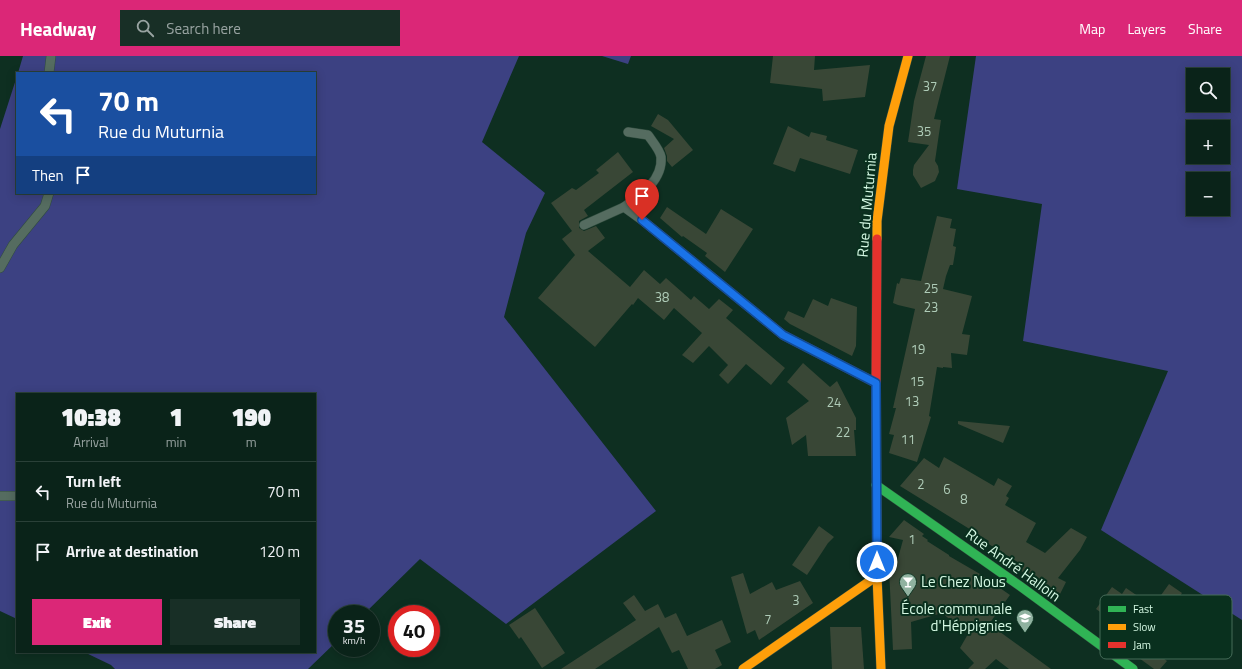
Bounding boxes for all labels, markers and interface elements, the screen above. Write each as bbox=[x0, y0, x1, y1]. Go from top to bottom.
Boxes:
search box bbox=[120, 10, 400, 46]
text: Headway bbox=[20, 14, 96, 43]
icon: search bbox=[134, 17, 156, 39]
text: Search here bbox=[166, 17, 241, 40]
text: Map bbox=[1079, 18, 1105, 39]
text: Layers bbox=[1127, 18, 1166, 39]
text: Share bbox=[1188, 18, 1222, 39]
map controls bbox=[1186, 68, 1230, 216]
button: search bbox=[1186, 68, 1230, 112]
house number: 37 bbox=[923, 76, 937, 96]
text: 70 m bbox=[98, 79, 159, 122]
icon: left bbox=[32, 88, 84, 140]
text: Rue du Muturnia bbox=[98, 118, 224, 145]
button: + bbox=[1186, 120, 1230, 164]
house number: 35 bbox=[917, 121, 931, 141]
street label: Rue du Muturnia bbox=[850, 151, 883, 258]
text: Then bbox=[32, 164, 64, 187]
icon: arrive bbox=[72, 164, 94, 186]
button: − bbox=[1186, 172, 1230, 216]
pin bbox=[625, 179, 659, 220]
icon: arrive bbox=[631, 185, 653, 207]
house number: 25 bbox=[924, 278, 938, 298]
house number: 38 bbox=[655, 287, 669, 307]
house number: 23 bbox=[924, 297, 938, 317]
house number: 19 bbox=[911, 339, 925, 359]
house number: 15 bbox=[910, 371, 924, 391]
house number: 13 bbox=[905, 391, 919, 411]
house number: 24 bbox=[827, 392, 841, 412]
text: 10:38 bbox=[61, 399, 121, 435]
text: 1 bbox=[169, 399, 183, 435]
text: 190 bbox=[231, 399, 271, 435]
house number: 22 bbox=[836, 422, 850, 442]
house number: 11 bbox=[901, 429, 915, 449]
text: Arrival bbox=[73, 432, 108, 452]
text: min bbox=[166, 432, 186, 452]
text: m bbox=[246, 432, 257, 452]
text: Turn left bbox=[66, 470, 121, 493]
house number: 2 bbox=[917, 474, 925, 494]
house number: 6 bbox=[943, 479, 951, 499]
text: 70 m bbox=[267, 480, 300, 503]
icon: left bbox=[32, 481, 54, 503]
house number: 8 bbox=[960, 489, 968, 509]
text: Rue du Muturnia bbox=[66, 493, 157, 513]
street label: Rue André Halloin bbox=[961, 522, 1066, 607]
house number: 1 bbox=[908, 529, 916, 549]
text: Arrive at destination bbox=[66, 540, 199, 563]
text: 120 m bbox=[259, 540, 300, 563]
icon: arrive bbox=[32, 541, 54, 563]
position arrow bbox=[856, 541, 898, 583]
place label: Le Chez Nous bbox=[921, 570, 1006, 593]
bar icon: Le Chez Nous bbox=[898, 572, 918, 597]
house number: 3 bbox=[792, 590, 800, 610]
legend bbox=[1100, 595, 1232, 659]
place label: École communale d'Héppignies bbox=[901, 597, 1012, 637]
button: Exit bbox=[32, 599, 162, 645]
button: Share bbox=[170, 599, 300, 645]
text: Fast bbox=[1133, 601, 1153, 617]
speed limit sign: 40 bbox=[388, 605, 440, 657]
school or university icon: École communale d'Héppignies bbox=[1015, 608, 1035, 633]
house number: 7 bbox=[764, 609, 772, 629]
text: 35 bbox=[343, 610, 365, 641]
text: Slow bbox=[1133, 619, 1156, 635]
text: km/h bbox=[343, 633, 365, 648]
text: Jam bbox=[1133, 637, 1151, 653]

